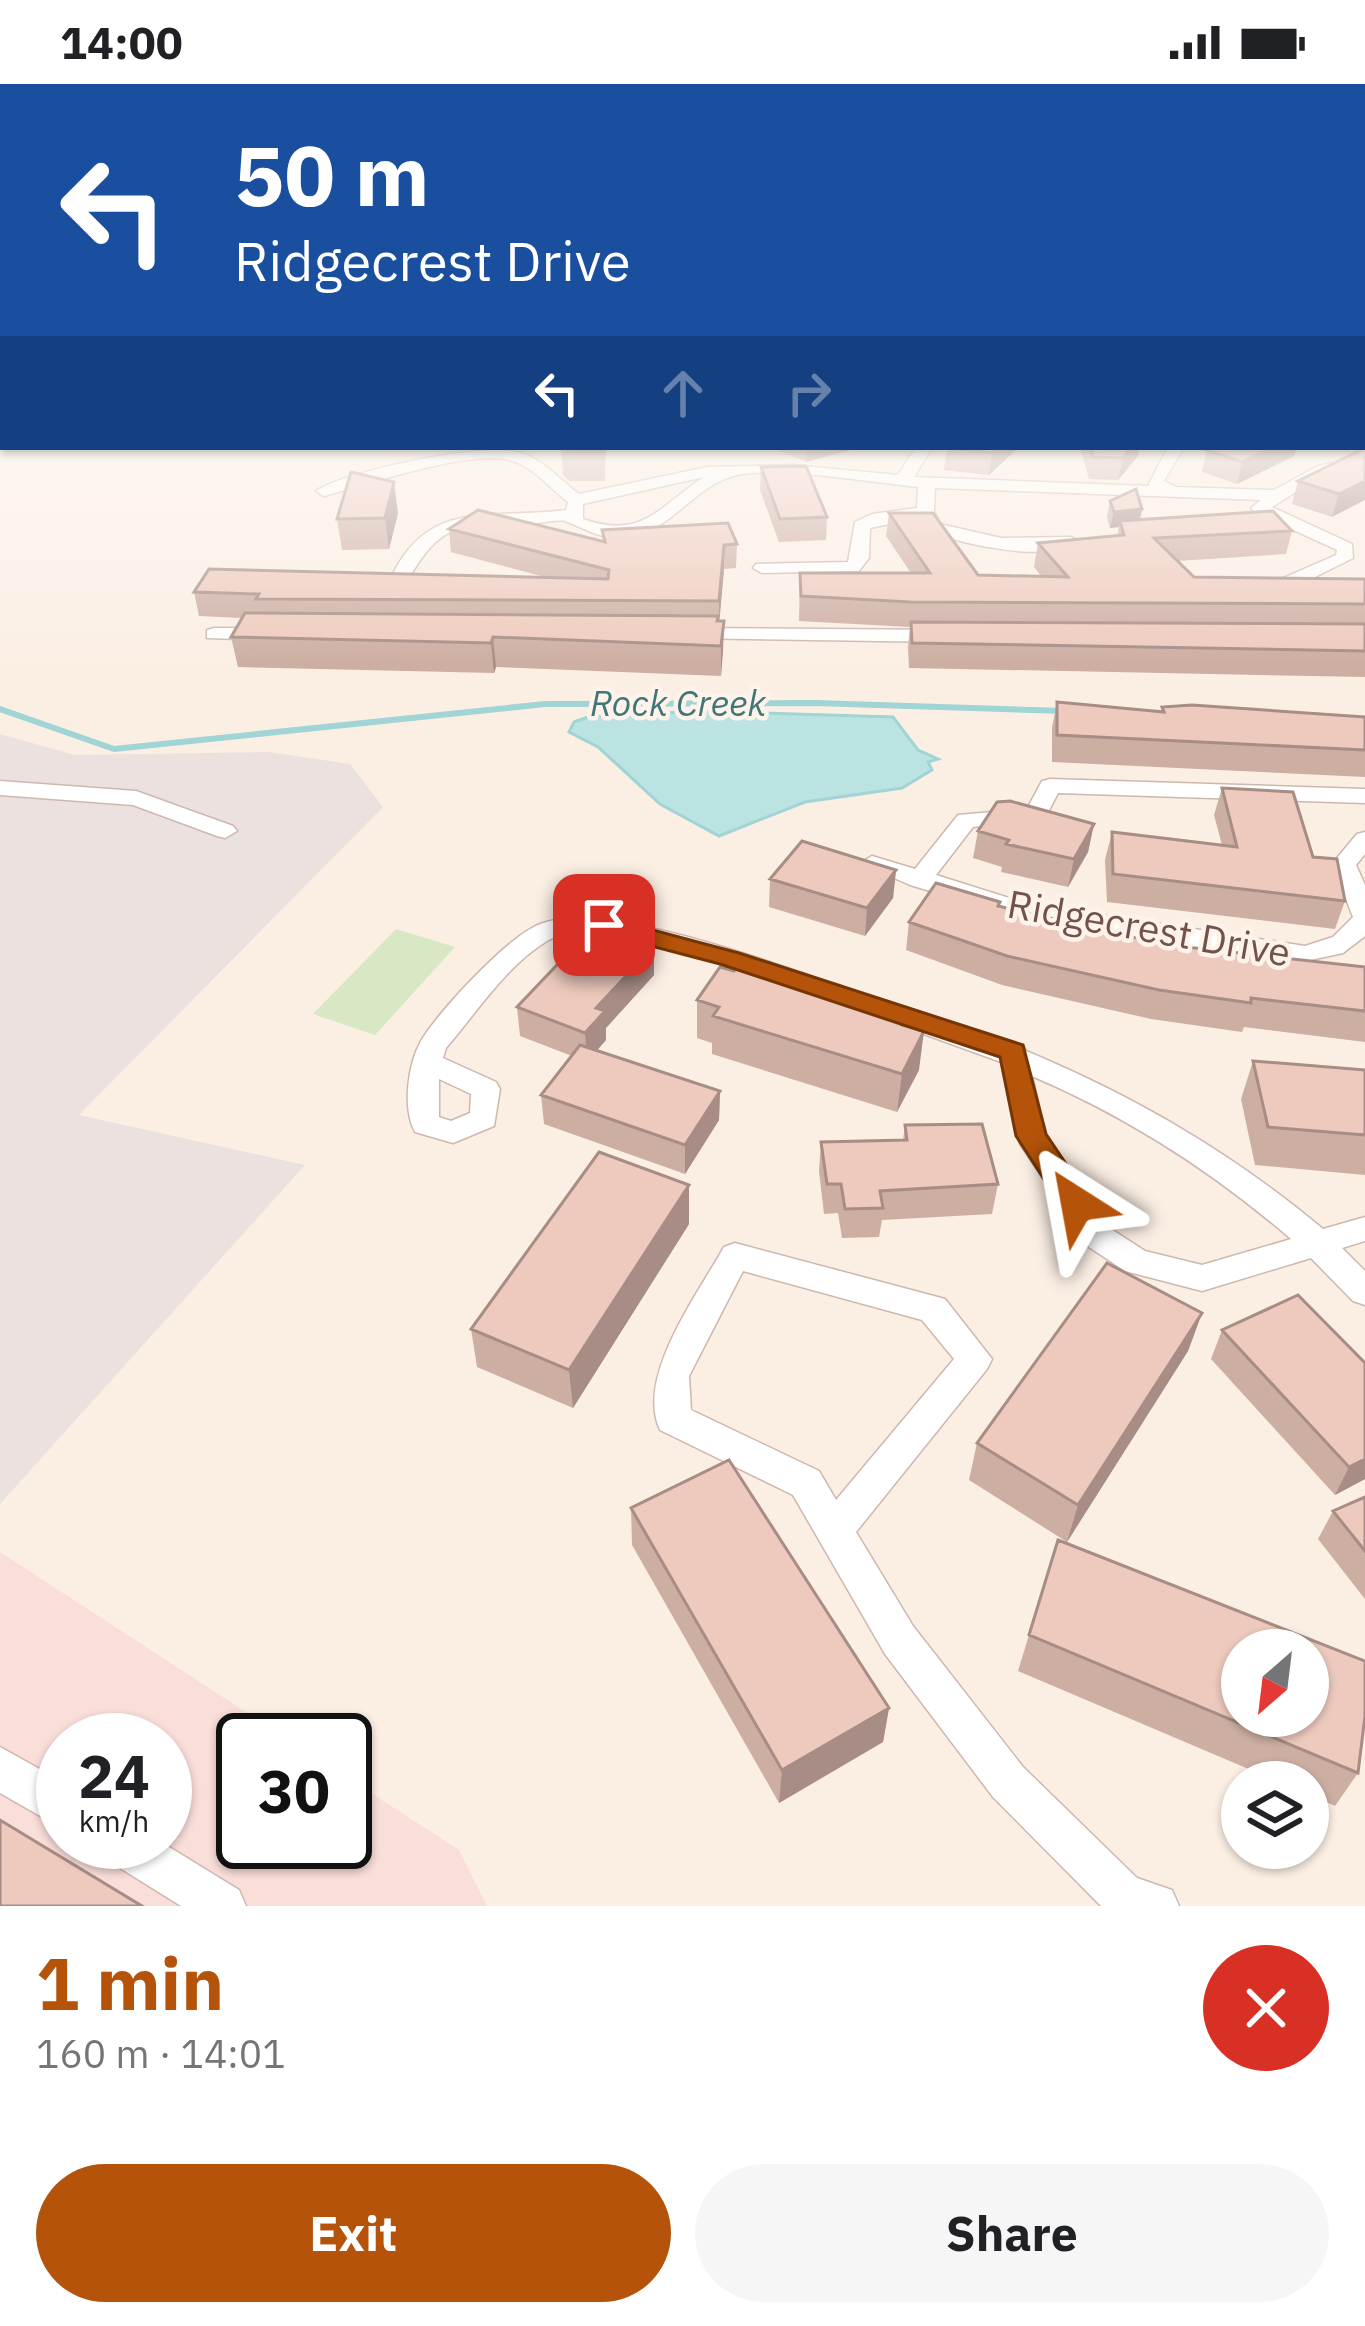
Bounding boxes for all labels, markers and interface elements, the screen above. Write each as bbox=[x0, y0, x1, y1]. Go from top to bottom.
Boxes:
text: 14:00 bbox=[60, 13, 183, 71]
text: 50 m bbox=[234, 120, 430, 229]
icon: left bbox=[36, 132, 192, 288]
text: Ridgecrest Drive bbox=[234, 226, 631, 296]
icon: left bbox=[524, 360, 590, 426]
icon: ahead bbox=[650, 360, 716, 426]
icon: right bbox=[776, 360, 842, 426]
water label: Rock Creek bbox=[590, 679, 767, 726]
pin bbox=[553, 874, 655, 976]
street label: Ridgecrest Drive bbox=[1004, 878, 1295, 977]
icon: arrive bbox=[571, 892, 637, 958]
position arrow bbox=[1014, 1141, 1140, 1267]
north arrow bbox=[1221, 1629, 1329, 1737]
map controls bbox=[1221, 1629, 1329, 1869]
speed limit sign: 30 bbox=[216, 1713, 372, 1869]
text: 24 bbox=[78, 1736, 150, 1815]
button: layers bbox=[1221, 1761, 1329, 1869]
text: km/h bbox=[79, 1801, 149, 1840]
text: 1 min bbox=[36, 1936, 224, 2030]
button: close bbox=[1203, 1945, 1329, 2071]
text: 160 m · 14:01 bbox=[36, 2028, 286, 2079]
button: Exit bbox=[36, 2164, 671, 2302]
button: Share bbox=[695, 2164, 1329, 2302]

